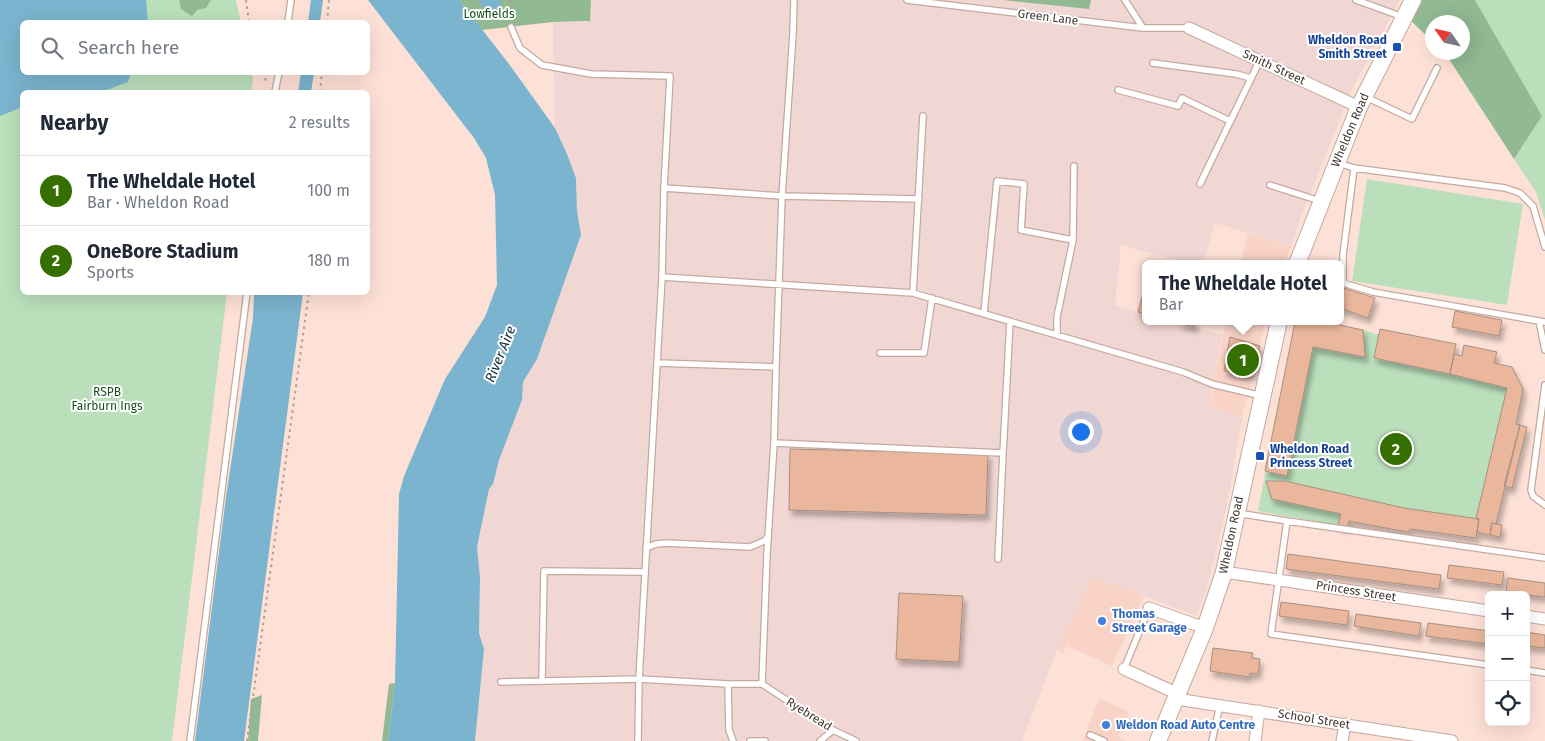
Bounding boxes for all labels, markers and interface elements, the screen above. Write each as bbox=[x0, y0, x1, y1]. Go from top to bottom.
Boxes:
street label: Green Lane bbox=[1017, 6, 1079, 28]
park label: Lowfields bbox=[464, 7, 515, 21]
north arrow bbox=[1425, 15, 1470, 60]
search box bbox=[20, 20, 370, 75]
place label: Wheldon Road Smith Street bbox=[1308, 33, 1387, 61]
icon: search bbox=[38, 34, 66, 62]
text: Search here bbox=[78, 36, 179, 59]
marker: Wheldon Road Smith Street bbox=[1391, 41, 1403, 53]
street label: Smith Street bbox=[1241, 46, 1308, 88]
street label: Wheldon Road bbox=[1328, 91, 1372, 169]
text: Nearby bbox=[40, 110, 108, 136]
text: 2 results bbox=[289, 113, 350, 132]
text: The Wheldale Hotel bbox=[87, 170, 255, 193]
text: 1 bbox=[52, 181, 60, 200]
text: 100 m bbox=[307, 181, 350, 200]
text: Bar · Wheldon Road bbox=[87, 193, 229, 212]
text: OneBore Stadium bbox=[87, 240, 239, 263]
text: 2 bbox=[52, 251, 60, 270]
text: 180 m bbox=[307, 251, 350, 270]
popup bbox=[1142, 260, 1344, 325]
text: Sports bbox=[87, 263, 134, 282]
text: The Wheldale Hotel bbox=[1159, 272, 1327, 295]
text: Bar bbox=[1159, 295, 1183, 314]
water label: River Aire bbox=[481, 324, 519, 385]
pin: 1 bbox=[1227, 341, 1259, 379]
park label: RSPB Fairburn Ings bbox=[71, 385, 143, 413]
your location bbox=[1068, 419, 1094, 445]
pin: 2 bbox=[1380, 430, 1412, 468]
place label: Wheldon Road Princess Street bbox=[1270, 442, 1353, 470]
marker: Wheldon Road Princess Street bbox=[1254, 450, 1266, 462]
street label: Wheldon Road bbox=[1216, 495, 1246, 575]
street label: Princess Street bbox=[1315, 578, 1398, 604]
map controls bbox=[1485, 591, 1530, 726]
button: + bbox=[1485, 591, 1530, 636]
place label: Thomas Street Garage bbox=[1112, 607, 1187, 635]
marker: Thomas Street Garage bbox=[1096, 615, 1108, 627]
button: − bbox=[1485, 636, 1530, 681]
button: locate bbox=[1485, 681, 1530, 726]
street label: Ryebread bbox=[784, 695, 834, 733]
street label: School Street bbox=[1277, 706, 1352, 732]
place label: Weldon Road Auto Centre bbox=[1116, 718, 1255, 732]
marker: Weldon Road Auto Centre bbox=[1100, 719, 1112, 731]

